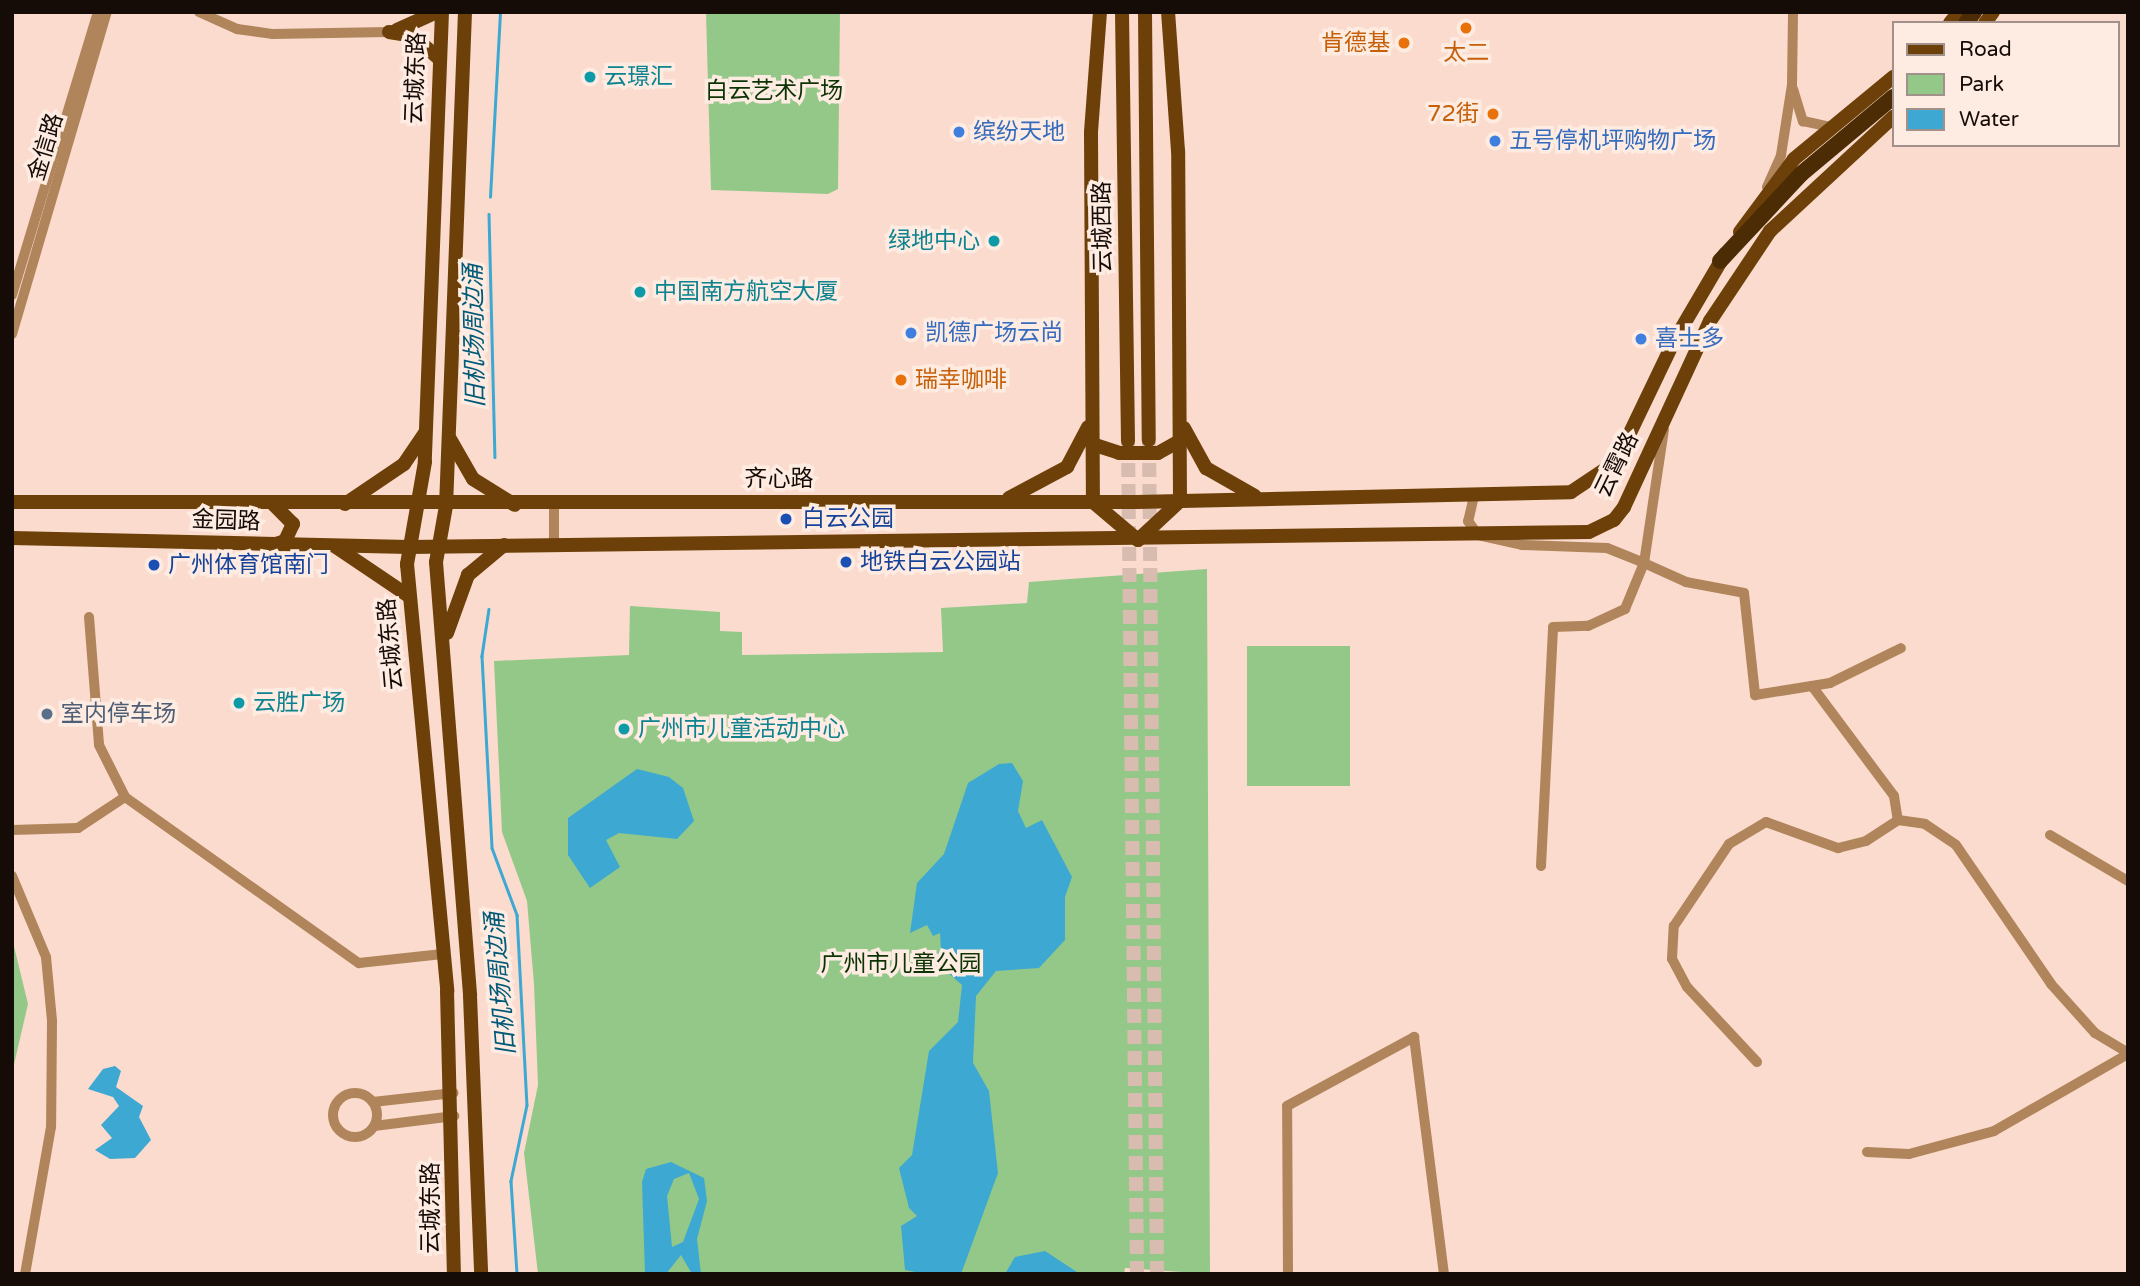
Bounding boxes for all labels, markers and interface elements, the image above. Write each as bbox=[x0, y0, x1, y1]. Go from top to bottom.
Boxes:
marker: 太二 bbox=[1458, 20, 1474, 36]
legend bbox=[1892, 21, 2119, 147]
place label: 肯德基 bbox=[1321, 29, 1390, 57]
street label: 云城东路 bbox=[401, 32, 431, 124]
marker: 肯德基 bbox=[1396, 35, 1412, 51]
text: Road bbox=[1959, 37, 2012, 62]
place label: 太二 bbox=[1443, 39, 1489, 67]
place label: 云璟汇 bbox=[604, 63, 673, 91]
marker: 云璟汇 bbox=[582, 69, 598, 85]
text: Park bbox=[1959, 72, 2004, 97]
park label: 白云艺术广场 bbox=[705, 77, 843, 105]
place label: 72街 bbox=[1427, 100, 1479, 128]
marker: 72街 bbox=[1485, 106, 1501, 122]
text: Water bbox=[1959, 107, 2019, 132]
street label: 金信路 bbox=[23, 110, 69, 184]
place label: 缤纷天地 bbox=[973, 118, 1065, 146]
marker: 缤纷天地 bbox=[951, 124, 967, 140]
place label: 五号停机坪购物广场 bbox=[1509, 127, 1716, 155]
marker: 五号停机坪购物广场 bbox=[1487, 133, 1503, 149]
street label: 云城西路 bbox=[1088, 181, 1118, 273]
place label: 绿地中心 bbox=[888, 227, 980, 255]
marker: 绿地中心 bbox=[986, 233, 1002, 249]
water label: 旧机场周边涌 bbox=[459, 264, 491, 408]
place label: 中国南方航空大厦 bbox=[654, 278, 838, 306]
marker: 中国南方航空大厦 bbox=[632, 284, 648, 300]
place label: 凯德广场云尚 bbox=[925, 319, 1063, 347]
marker: 凯德广场云尚 bbox=[903, 325, 919, 341]
place label: 喜士多 bbox=[1655, 325, 1724, 353]
marker: 喜士多 bbox=[1633, 331, 1649, 347]
place label: 瑞幸咖啡 bbox=[915, 366, 1007, 394]
marker: 瑞幸咖啡 bbox=[893, 372, 909, 388]
street label: 云霄路 bbox=[1589, 428, 1645, 502]
street label: 齐心路 bbox=[745, 465, 813, 493]
place label: 白云公园 bbox=[802, 505, 894, 533]
street label: 金园路 bbox=[191, 506, 261, 536]
marker: 白云公园 bbox=[776, 509, 796, 529]
place label: 地铁白云公园站 bbox=[860, 548, 1021, 576]
place label: 广州体育馆南门 bbox=[168, 551, 329, 579]
marker: 地铁白云公园站 bbox=[838, 554, 854, 570]
marker: 广州体育馆南门 bbox=[146, 557, 162, 573]
street label: 云城东路 bbox=[373, 597, 409, 691]
place label: 云胜广场 bbox=[253, 689, 345, 717]
marker: 云胜广场 bbox=[231, 695, 247, 711]
place label: 室内停车场 bbox=[61, 700, 176, 728]
marker: 室内停车场 bbox=[39, 706, 55, 722]
place label: 广州市儿童活动中心 bbox=[638, 715, 845, 743]
marker: 广州市儿童活动中心 bbox=[616, 721, 632, 737]
water label: 旧机场周边涌 bbox=[480, 911, 522, 1057]
park label: 广州市儿童公园 bbox=[821, 950, 981, 978]
street label: 云城东路 bbox=[417, 1162, 445, 1254]

